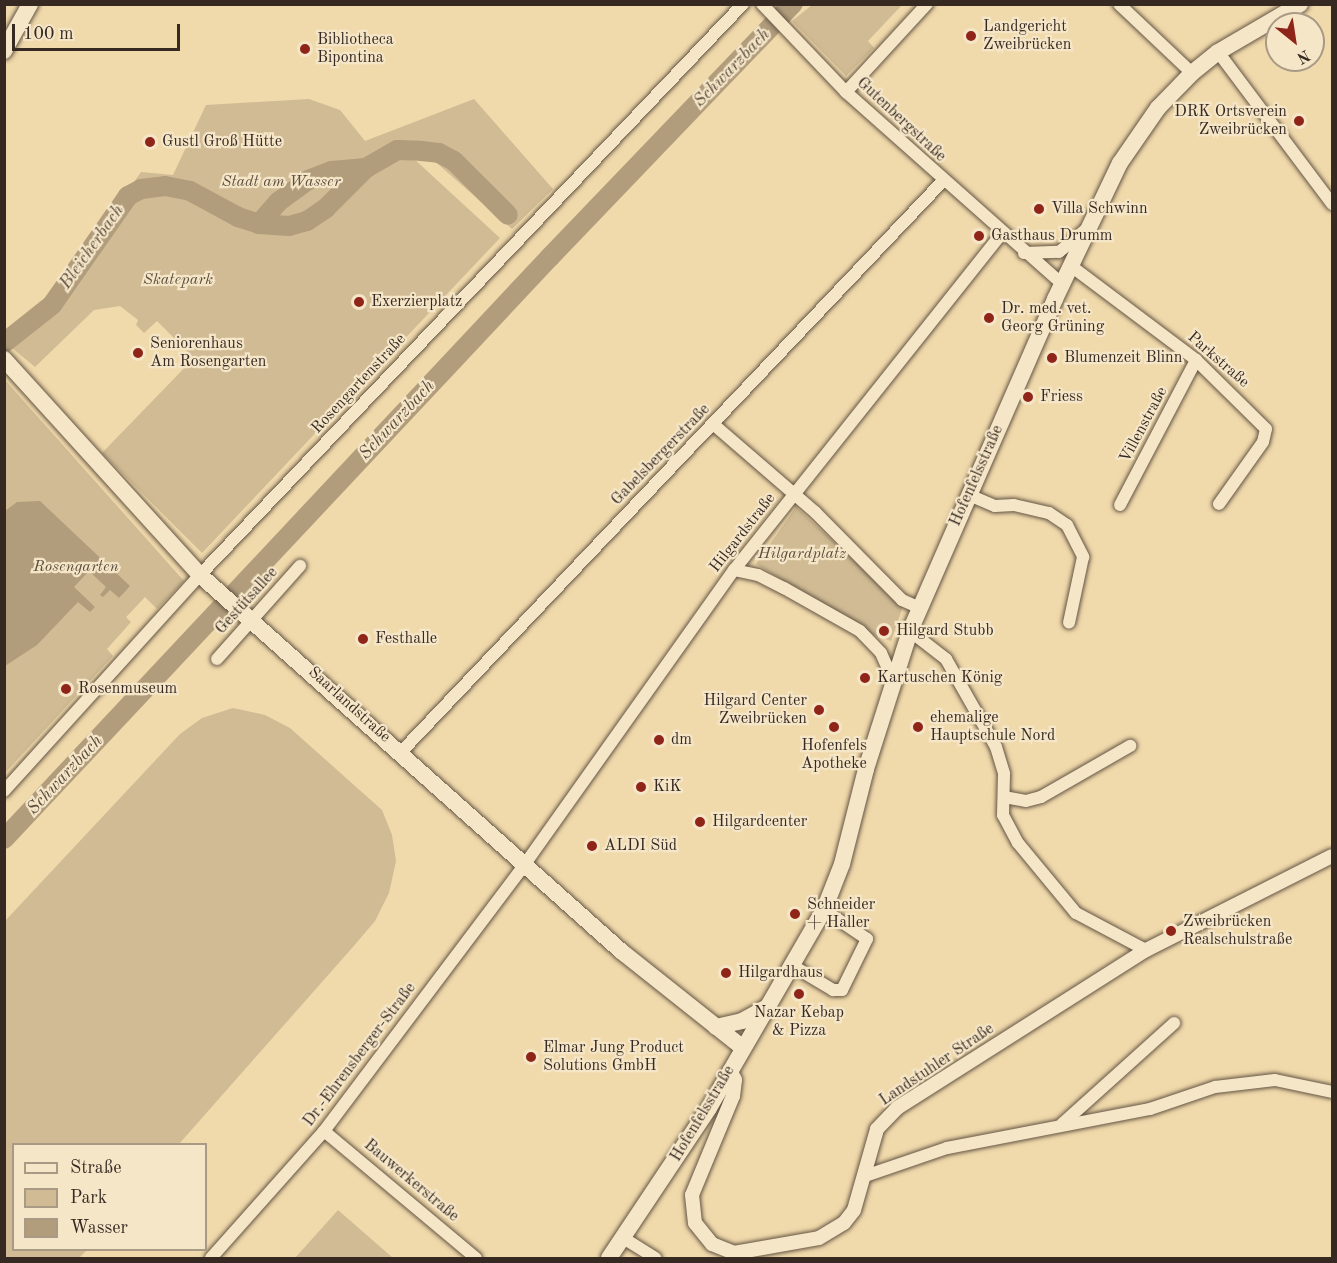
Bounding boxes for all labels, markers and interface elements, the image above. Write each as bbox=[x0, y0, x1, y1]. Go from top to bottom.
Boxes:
scale bar bbox=[15, 12, 183, 50]
north arrow bbox=[1265, 12, 1325, 72]
place label: Landgericht Zweibrücken bbox=[983, 17, 1071, 55]
water label: Schwarzbach bbox=[689, 24, 775, 112]
text: 100 m bbox=[23, 25, 74, 43]
marker: Landgericht Zweibrücken bbox=[964, 29, 978, 43]
place label: Bibliotheca Bipontina bbox=[317, 30, 394, 68]
marker: Bibliotheca Bipontina bbox=[298, 42, 312, 56]
text: N bbox=[1294, 46, 1312, 66]
street label: Gutenbergstraße bbox=[852, 74, 950, 166]
place label: DRK Ortsverein Zweibrücken bbox=[1174, 102, 1287, 140]
marker: DRK Ortsverein Zweibrücken bbox=[1292, 114, 1306, 128]
place label: Gustl Groß Hütte bbox=[162, 132, 282, 152]
marker: Gustl Groß Hütte bbox=[143, 135, 157, 149]
park label: Stadt am Wasser bbox=[221, 172, 341, 192]
place label: Villa Schwinn bbox=[1051, 199, 1148, 219]
water label: Bleicherbach bbox=[55, 201, 129, 293]
marker: Villa Schwinn bbox=[1032, 202, 1046, 216]
place label: Gasthaus Drumm bbox=[991, 226, 1113, 246]
marker: Gasthaus Drumm bbox=[972, 229, 986, 243]
park label: Skatepark bbox=[143, 270, 213, 290]
place label: Exerzierplatz bbox=[371, 292, 462, 312]
marker: Exerzierplatz bbox=[352, 295, 366, 309]
place label: Dr. med. vet. Georg Grüning bbox=[1001, 299, 1104, 337]
marker: Dr. med. vet. Georg Grüning bbox=[982, 311, 996, 325]
street label: Parkstraße bbox=[1183, 328, 1253, 392]
street label: Rosengartenstraße bbox=[308, 330, 410, 438]
place label: Seniorenhaus Am Rosengarten bbox=[150, 334, 266, 372]
marker: Seniorenhaus Am Rosengarten bbox=[131, 346, 145, 360]
place label: Blumenzeit Blinn bbox=[1064, 348, 1182, 368]
marker: Blumenzeit Blinn bbox=[1045, 351, 1059, 365]
water label: Schwarzbach bbox=[355, 376, 439, 464]
street label: Villenstraße bbox=[1116, 384, 1172, 466]
place label: Friess bbox=[1040, 387, 1083, 407]
marker: Friess bbox=[1021, 390, 1035, 404]
street label: Gabelsbergerstraße bbox=[608, 400, 714, 510]
street label: Hofenfelsstraße bbox=[946, 423, 1008, 529]
street label: Hilgardstraße bbox=[706, 489, 780, 577]
park label: Hilgardplatz bbox=[758, 544, 846, 564]
park label: Rosengarten bbox=[33, 557, 119, 577]
street label: Gestütsallee bbox=[212, 563, 282, 639]
place label: Hilgard Stubb bbox=[896, 621, 994, 641]
marker: Hilgard Stubb bbox=[877, 624, 891, 638]
place label: Festhalle bbox=[375, 629, 437, 649]
marker: Festhalle bbox=[356, 632, 370, 646]
street label: Saarlandstraße bbox=[304, 663, 394, 747]
place label: Kartuschen König bbox=[877, 668, 1002, 688]
marker: Kartuschen König bbox=[858, 671, 872, 685]
place label: Rosenmuseum bbox=[78, 679, 177, 699]
marker: Rosenmuseum bbox=[59, 682, 73, 696]
place label: Hilgard Center Zweibrücken bbox=[704, 691, 807, 729]
marker: Hilgard Center Zweibrücken bbox=[812, 703, 826, 717]
place label: ehemalige Hauptschule Nord bbox=[930, 708, 1055, 746]
marker: Hofenfels Apotheke bbox=[827, 720, 841, 734]
marker: ehemalige Hauptschule Nord bbox=[911, 720, 925, 734]
place label: dm bbox=[671, 730, 692, 750]
water label: Schwarzbach bbox=[23, 731, 107, 819]
marker: dm bbox=[652, 733, 666, 747]
place label: Hofenfels Apotheke bbox=[801, 736, 867, 774]
place label: KiK bbox=[653, 777, 682, 797]
marker: KiK bbox=[634, 780, 648, 794]
place label: Hilgardcenter bbox=[712, 812, 807, 832]
marker: Hilgardcenter bbox=[693, 815, 707, 829]
place label: ALDI Süd bbox=[604, 836, 677, 856]
marker: ALDI Süd bbox=[585, 839, 599, 853]
place label: Schneider + Haller bbox=[807, 895, 875, 933]
marker: Schneider + Haller bbox=[788, 907, 802, 921]
place label: Zweibrücken Realschulstraße bbox=[1183, 912, 1292, 950]
marker: Zweibrücken Realschulstraße bbox=[1164, 924, 1178, 938]
place label: Hilgardhaus bbox=[738, 963, 823, 983]
marker: Hilgardhaus bbox=[719, 966, 733, 980]
street label: Dr.-Ehrensberger-Straße bbox=[300, 979, 420, 1131]
marker: Nazar Kebap & Pizza bbox=[792, 987, 806, 1001]
place label: Nazar Kebap & Pizza bbox=[754, 1003, 844, 1041]
street label: Landstuhler Straße bbox=[876, 1020, 998, 1110]
place label: Elmar Jung Product Solutions GmbH bbox=[543, 1038, 684, 1076]
marker: Elmar Jung Product Solutions GmbH bbox=[524, 1050, 538, 1064]
street label: Hofenfelsstraße bbox=[667, 1063, 739, 1165]
street label: Bauwerkerstraße bbox=[360, 1136, 462, 1226]
legend bbox=[12, 1143, 207, 1251]
text: Straße bbox=[70, 1159, 121, 1177]
text: Park bbox=[70, 1189, 107, 1207]
text: Wasser bbox=[70, 1219, 128, 1237]

